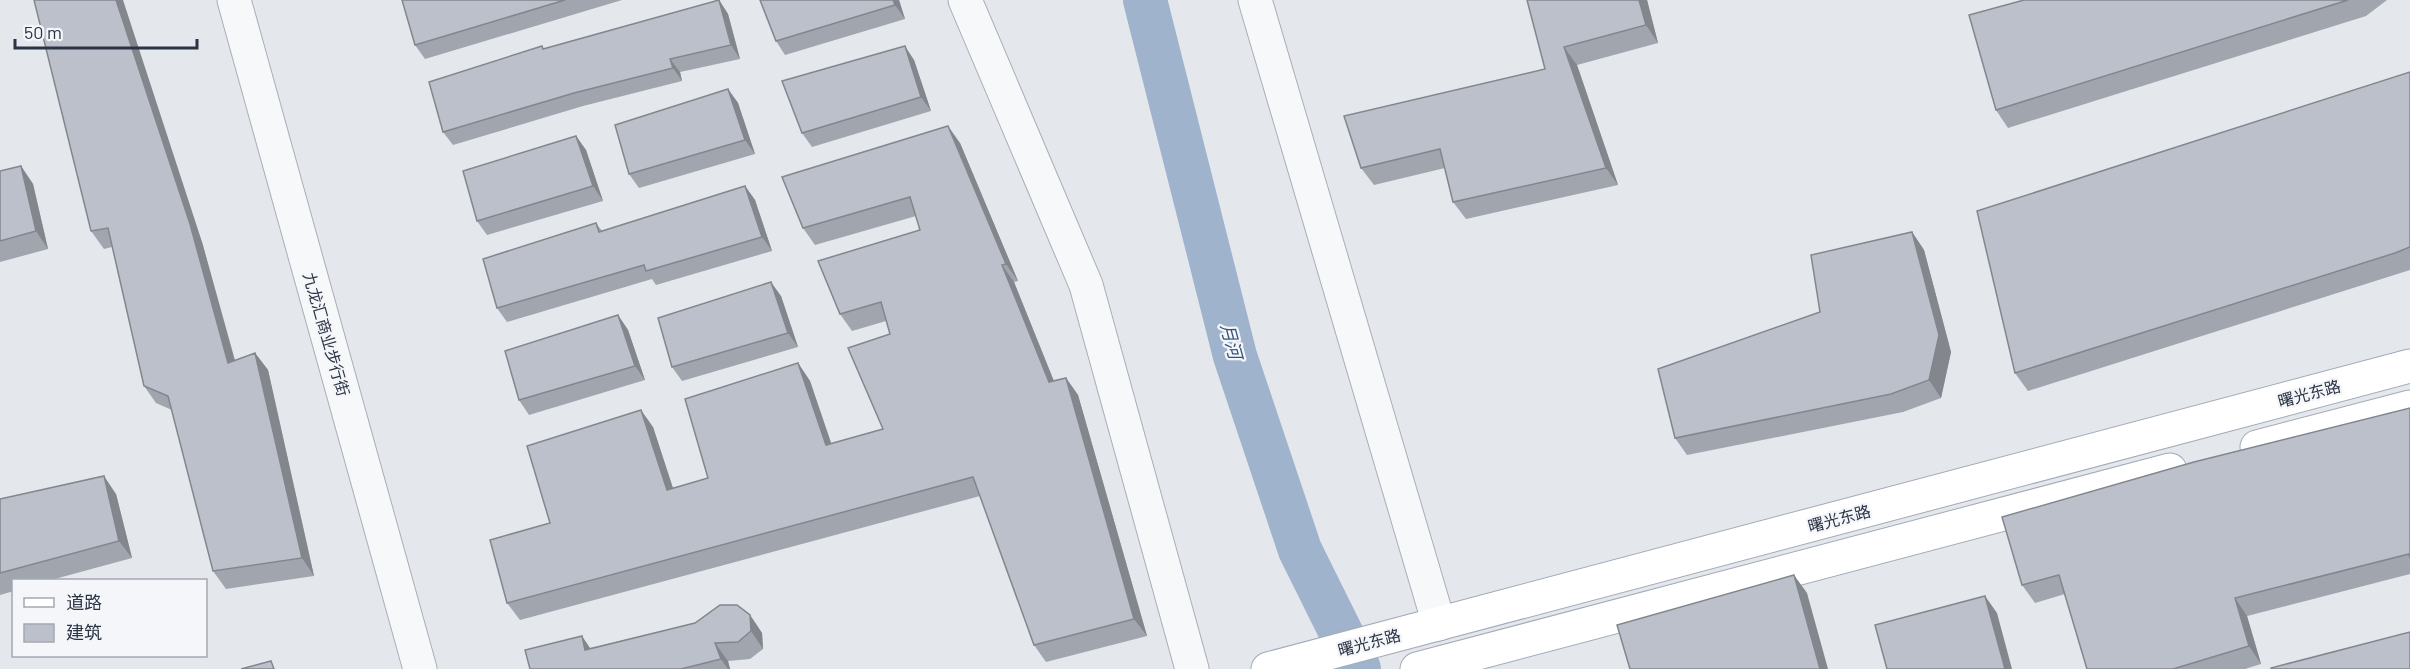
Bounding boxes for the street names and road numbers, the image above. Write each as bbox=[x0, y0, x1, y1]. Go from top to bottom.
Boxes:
street label: 九龙汇商业步行街 bbox=[300, 270, 354, 398]
street label: 曙光东路 bbox=[2276, 376, 2342, 410]
street label: 曙光东路 bbox=[1806, 501, 1872, 535]
street label: 曙光东路 bbox=[1336, 625, 1402, 659]

